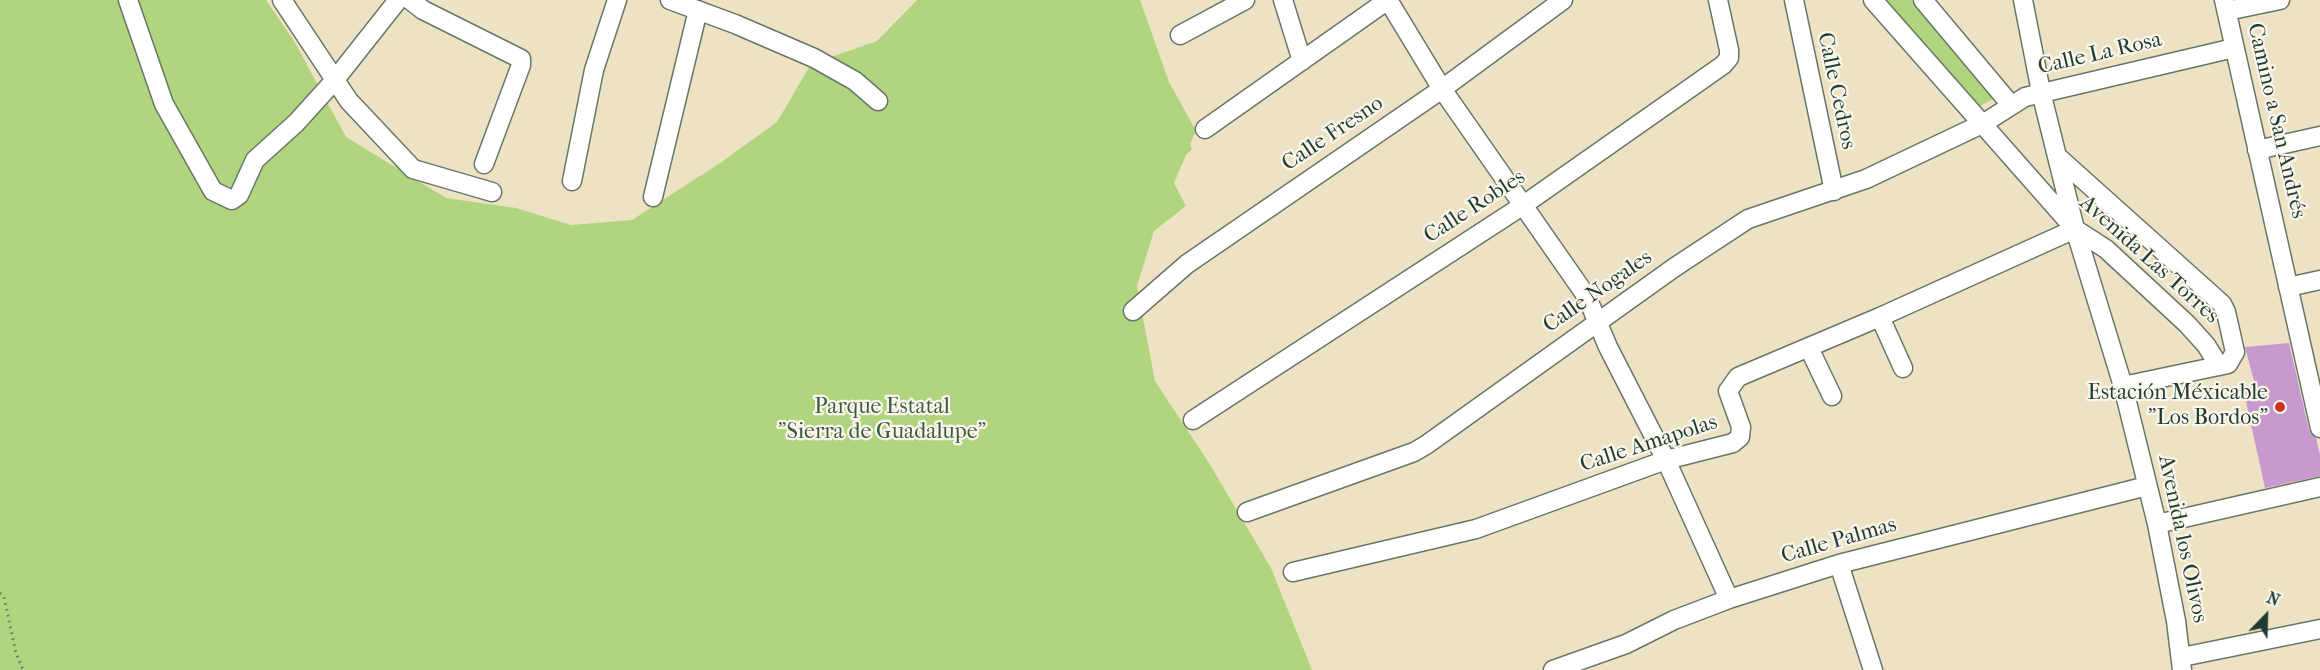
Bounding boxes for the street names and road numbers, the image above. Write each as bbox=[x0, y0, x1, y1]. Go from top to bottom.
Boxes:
street label: Camino a San Andrés bbox=[2241, 21, 2311, 221]
street label: Calle La Rosa bbox=[2036, 27, 2164, 81]
street label: Calle Cedros bbox=[1811, 30, 1861, 152]
street label: Calle Fresno bbox=[1277, 91, 1389, 177]
street label: Calle Robles bbox=[1419, 164, 1531, 250]
street label: Avenida Las Torres bbox=[2074, 190, 2224, 330]
street label: Calle Nogales bbox=[1538, 245, 1658, 339]
street label: Calle Amapolas bbox=[1577, 409, 1721, 479]
street label: Avenida los Olivos bbox=[2151, 453, 2213, 625]
street label: Calle Palmas bbox=[1778, 512, 1900, 570]

